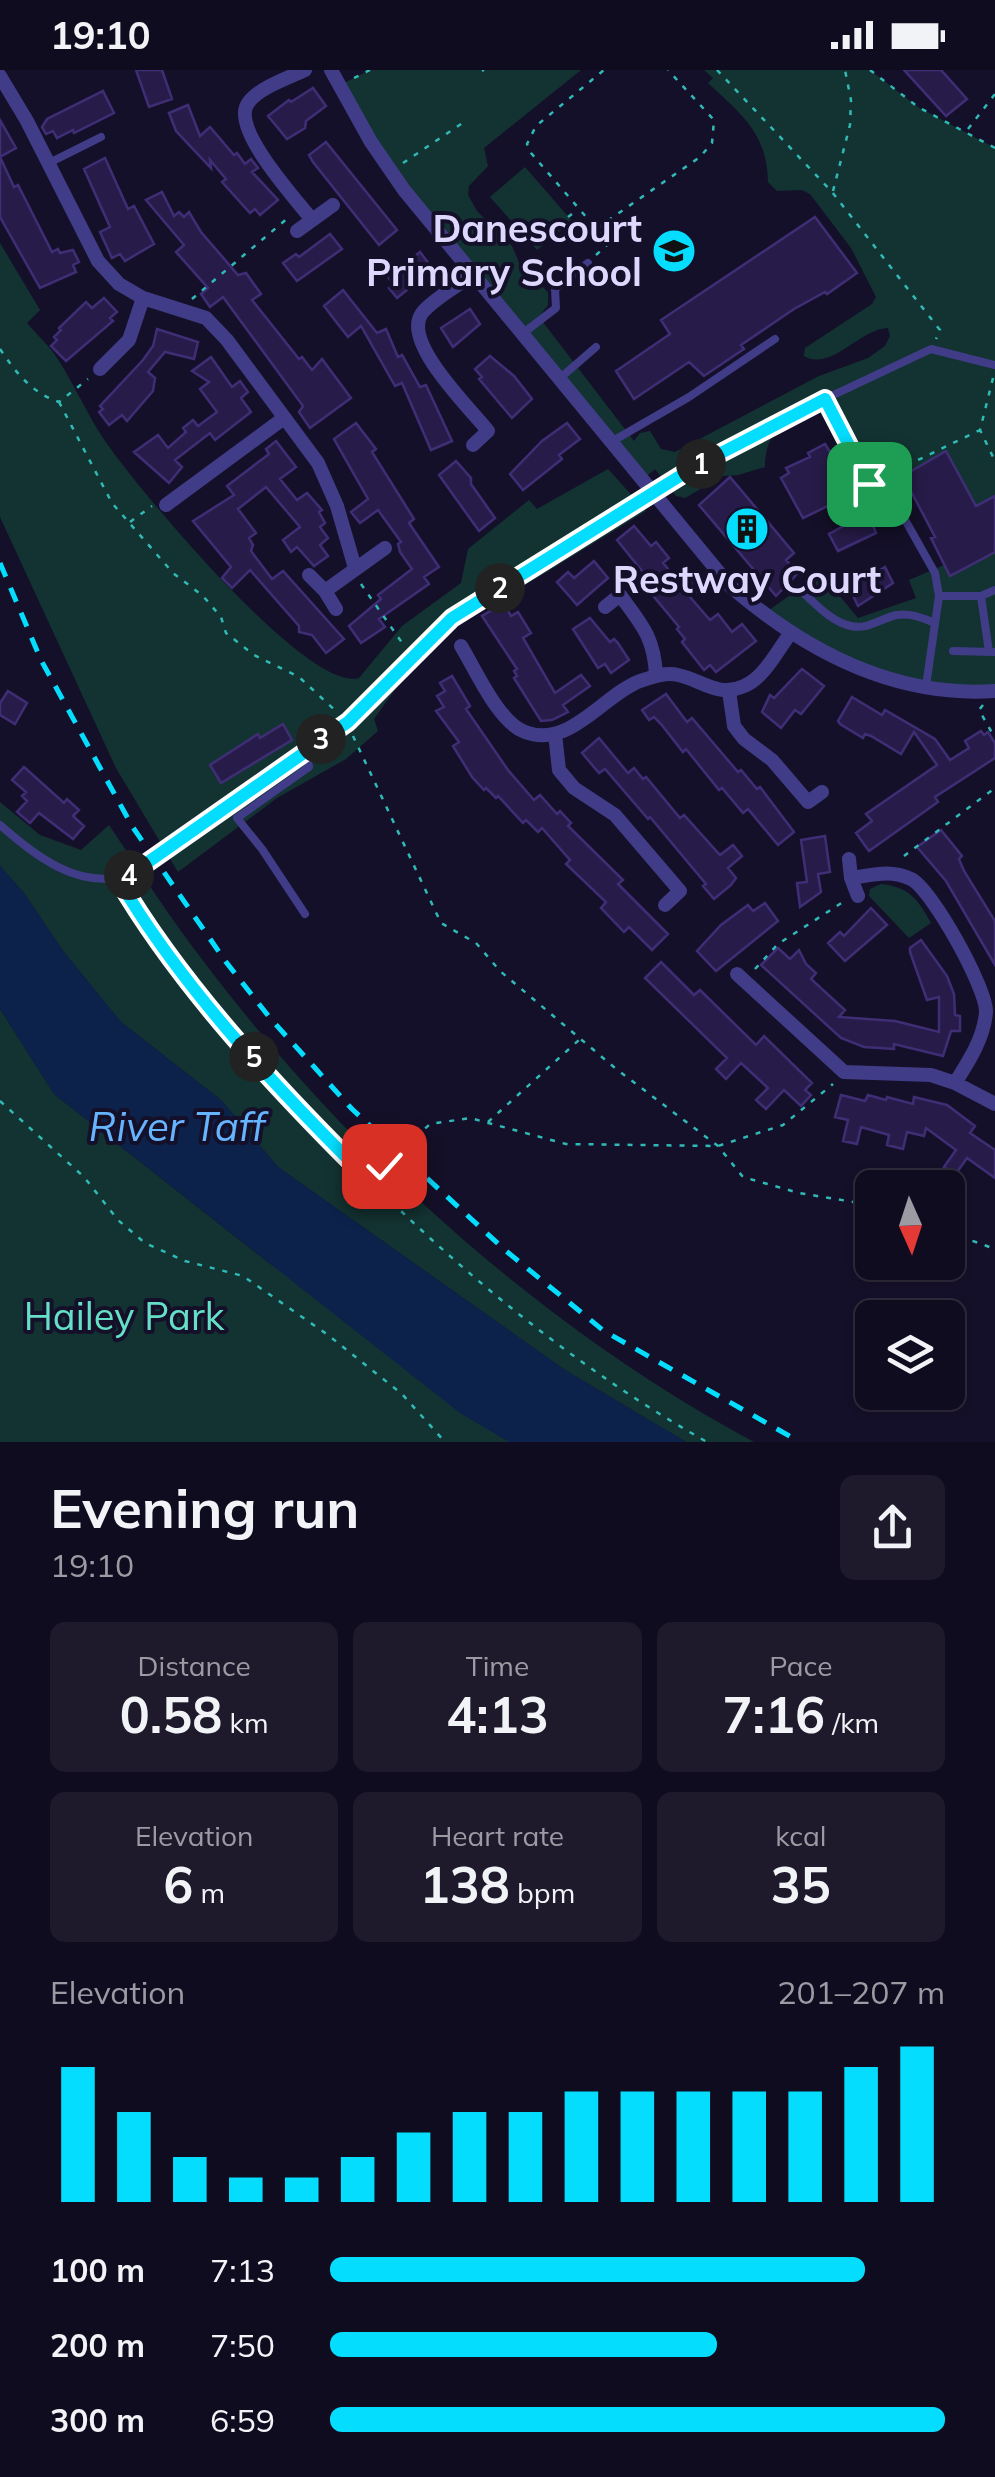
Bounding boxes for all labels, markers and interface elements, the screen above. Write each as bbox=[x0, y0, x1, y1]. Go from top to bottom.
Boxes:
text: 19:10 bbox=[50, 11, 151, 59]
place label: Danescourt Primary School bbox=[366, 204, 642, 296]
school or university icon: Danescourt Primary School bbox=[651, 228, 697, 274]
pin: 1 bbox=[676, 439, 726, 489]
pin bbox=[827, 442, 912, 527]
text: 1 bbox=[693, 446, 709, 481]
icon: arrive bbox=[842, 457, 897, 512]
building icon: Restway Court bbox=[724, 506, 770, 552]
place label: Restway Court bbox=[613, 555, 881, 603]
pin: 2 bbox=[475, 563, 525, 613]
text: 2 bbox=[492, 570, 508, 605]
pin: 3 bbox=[296, 714, 346, 764]
text: 3 bbox=[313, 721, 329, 756]
pin: 4 bbox=[104, 850, 154, 900]
text: 4 bbox=[121, 857, 137, 892]
pin: 5 bbox=[229, 1032, 279, 1082]
text: 5 bbox=[246, 1039, 262, 1074]
water label: River Taff bbox=[89, 1101, 269, 1151]
pin bbox=[342, 1124, 427, 1209]
icon: check bbox=[357, 1139, 412, 1194]
north arrow bbox=[855, 1170, 965, 1280]
map controls bbox=[855, 1170, 965, 1410]
park label: Hailey Park bbox=[24, 1292, 225, 1340]
button: layers bbox=[855, 1300, 965, 1410]
text: Evening run bbox=[50, 1473, 359, 1542]
button: share bbox=[840, 1475, 945, 1580]
text: 19:10 bbox=[50, 1545, 134, 1585]
text: Distance bbox=[138, 1648, 251, 1683]
text: Time bbox=[466, 1648, 529, 1683]
text: Pace bbox=[769, 1648, 832, 1683]
text: 0.58 bbox=[120, 1683, 222, 1746]
text: 4:13 bbox=[446, 1683, 549, 1746]
text: 7:16 bbox=[723, 1683, 825, 1746]
text: km bbox=[222, 1705, 269, 1740]
text: /km bbox=[825, 1705, 879, 1740]
text: Elevation bbox=[135, 1818, 253, 1853]
text: Heart rate bbox=[431, 1818, 564, 1853]
text: kcal bbox=[775, 1818, 826, 1853]
text: 6 bbox=[163, 1853, 193, 1916]
text: 138 bbox=[420, 1853, 510, 1916]
text: 35 bbox=[771, 1853, 831, 1916]
text: m bbox=[193, 1875, 225, 1910]
text: bpm bbox=[510, 1875, 575, 1910]
text: Elevation bbox=[50, 1972, 185, 2012]
text: 201–207 m bbox=[777, 1972, 945, 2012]
text: 100 m bbox=[50, 2250, 145, 2290]
text: 7:13 bbox=[210, 2250, 275, 2290]
text: 200 m bbox=[50, 2325, 145, 2365]
text: 7:50 bbox=[210, 2325, 275, 2365]
text: 300 m bbox=[50, 2400, 145, 2440]
text: 6:59 bbox=[210, 2400, 275, 2440]

